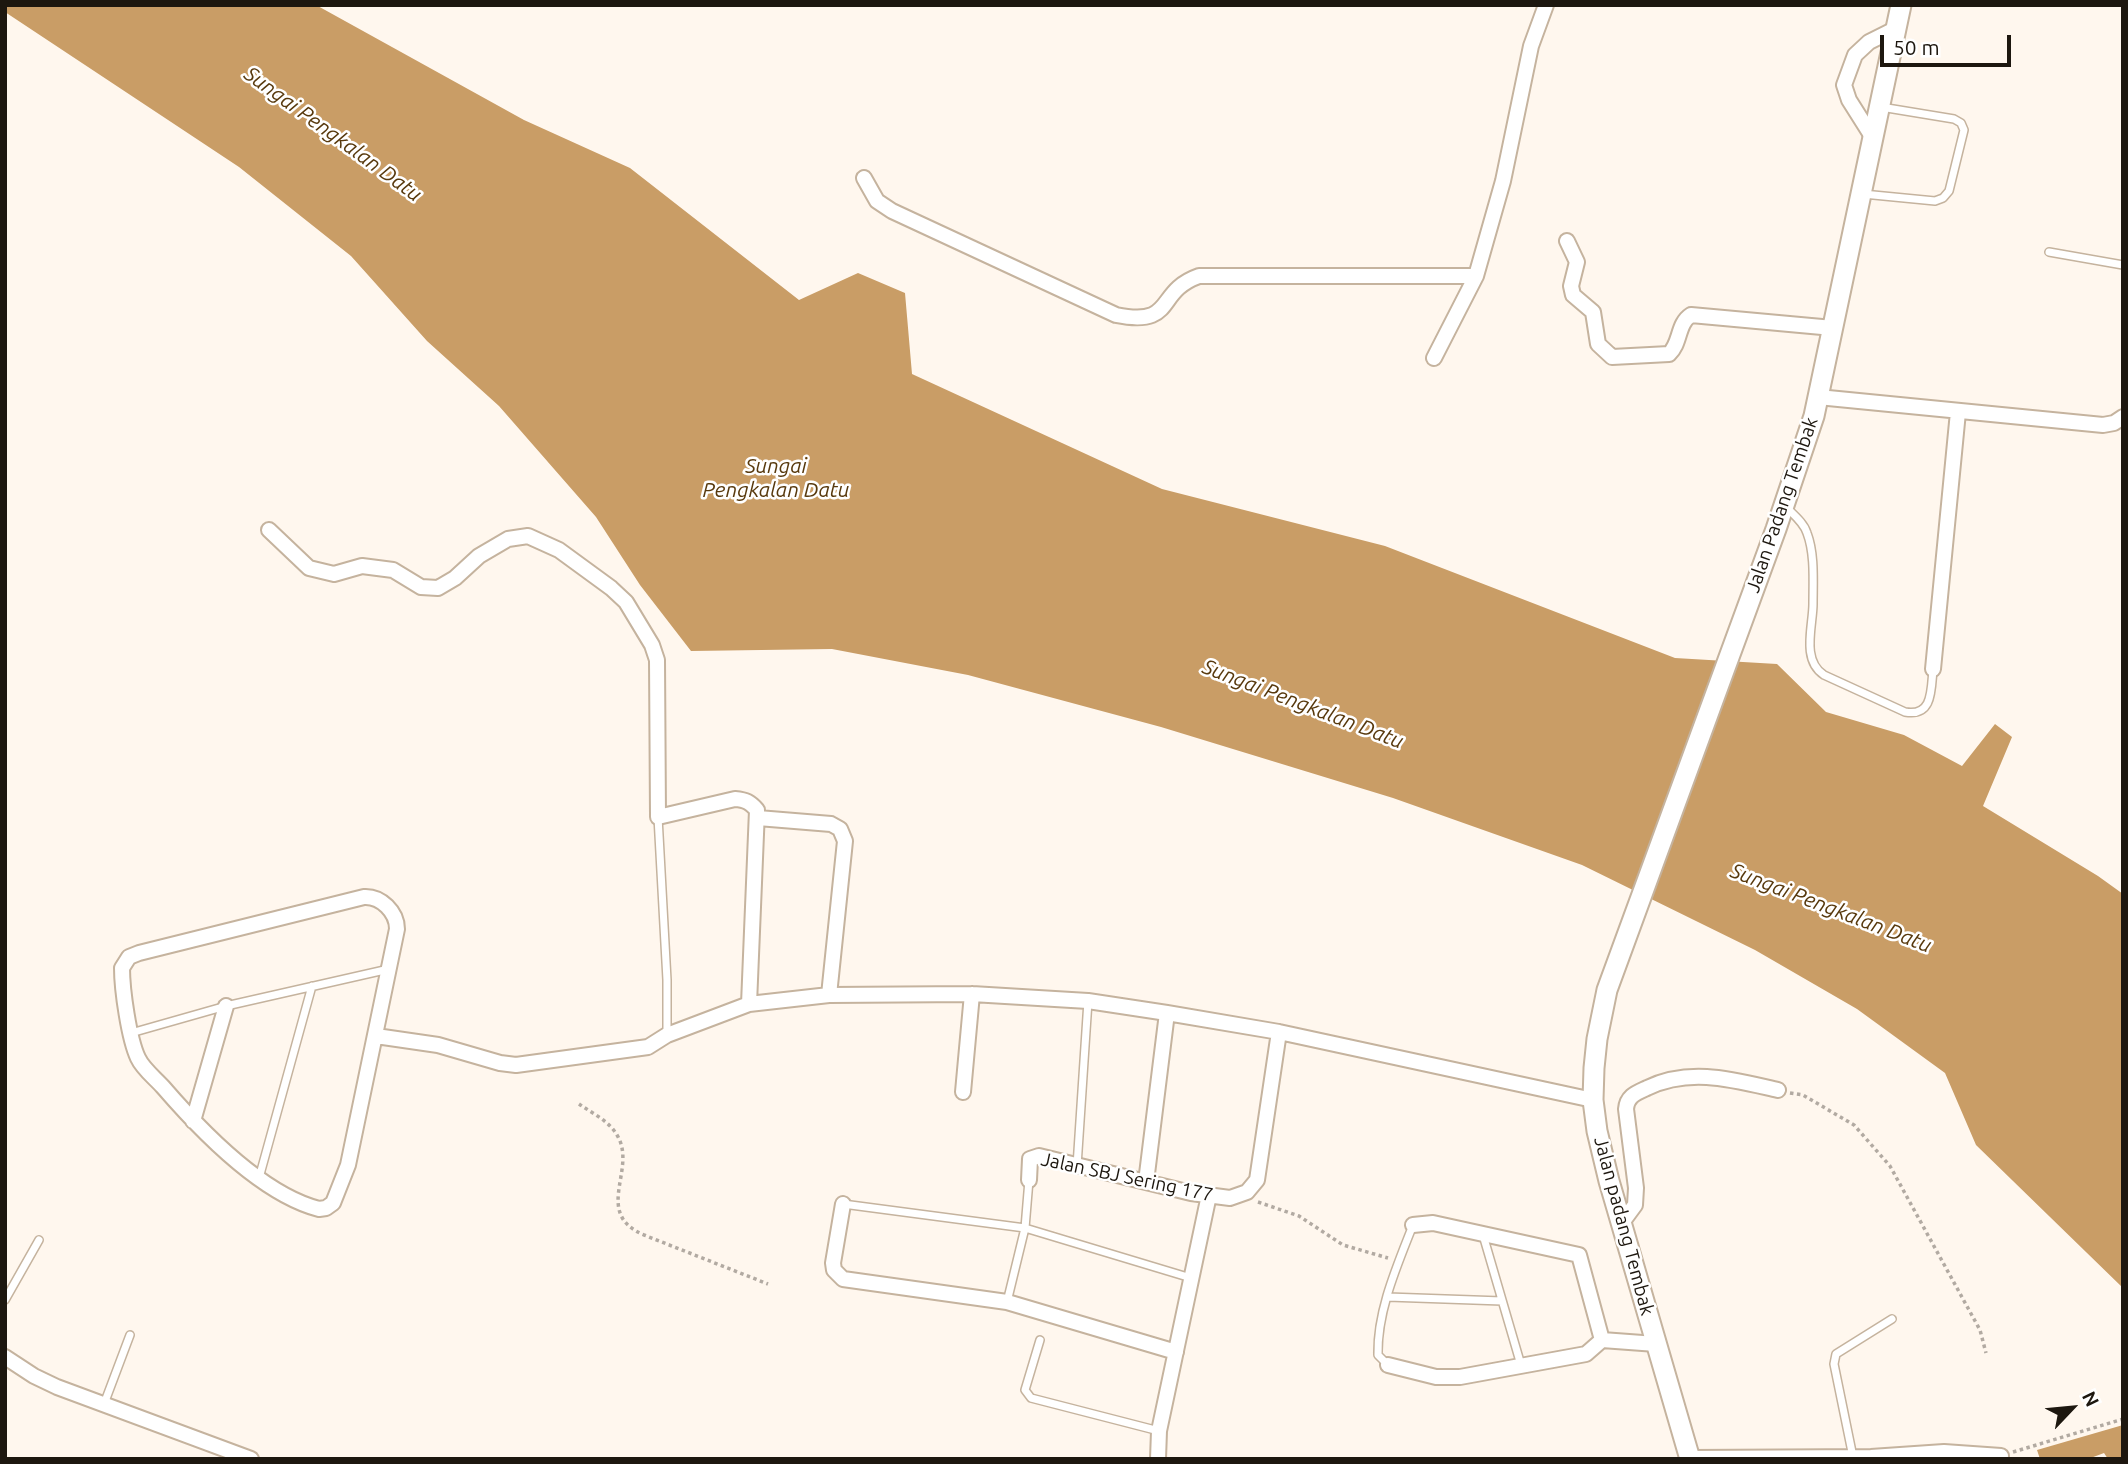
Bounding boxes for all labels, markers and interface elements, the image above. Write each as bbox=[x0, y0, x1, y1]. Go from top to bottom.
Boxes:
scale bar bbox=[1883, 21, 2014, 65]
text: 50 m bbox=[1893, 35, 1940, 59]
water label: Sungai Pengkalan Datu bbox=[239, 61, 427, 207]
street label: Jalan Padang Tembak bbox=[1741, 414, 1823, 596]
water label: Sungai Pengkalan Datu bbox=[703, 453, 849, 503]
water label: Sungai Pengkalan Datu bbox=[1199, 654, 1407, 754]
water label: Sungai Pengkalan Datu bbox=[1727, 858, 1935, 958]
street label: Jalan padang Tembak bbox=[1589, 1134, 1659, 1318]
street label: Jalan SBJ Sering 177 bbox=[1039, 1148, 1215, 1206]
north arrow bbox=[2037, 1373, 2107, 1443]
text: N bbox=[2078, 1388, 2104, 1410]

